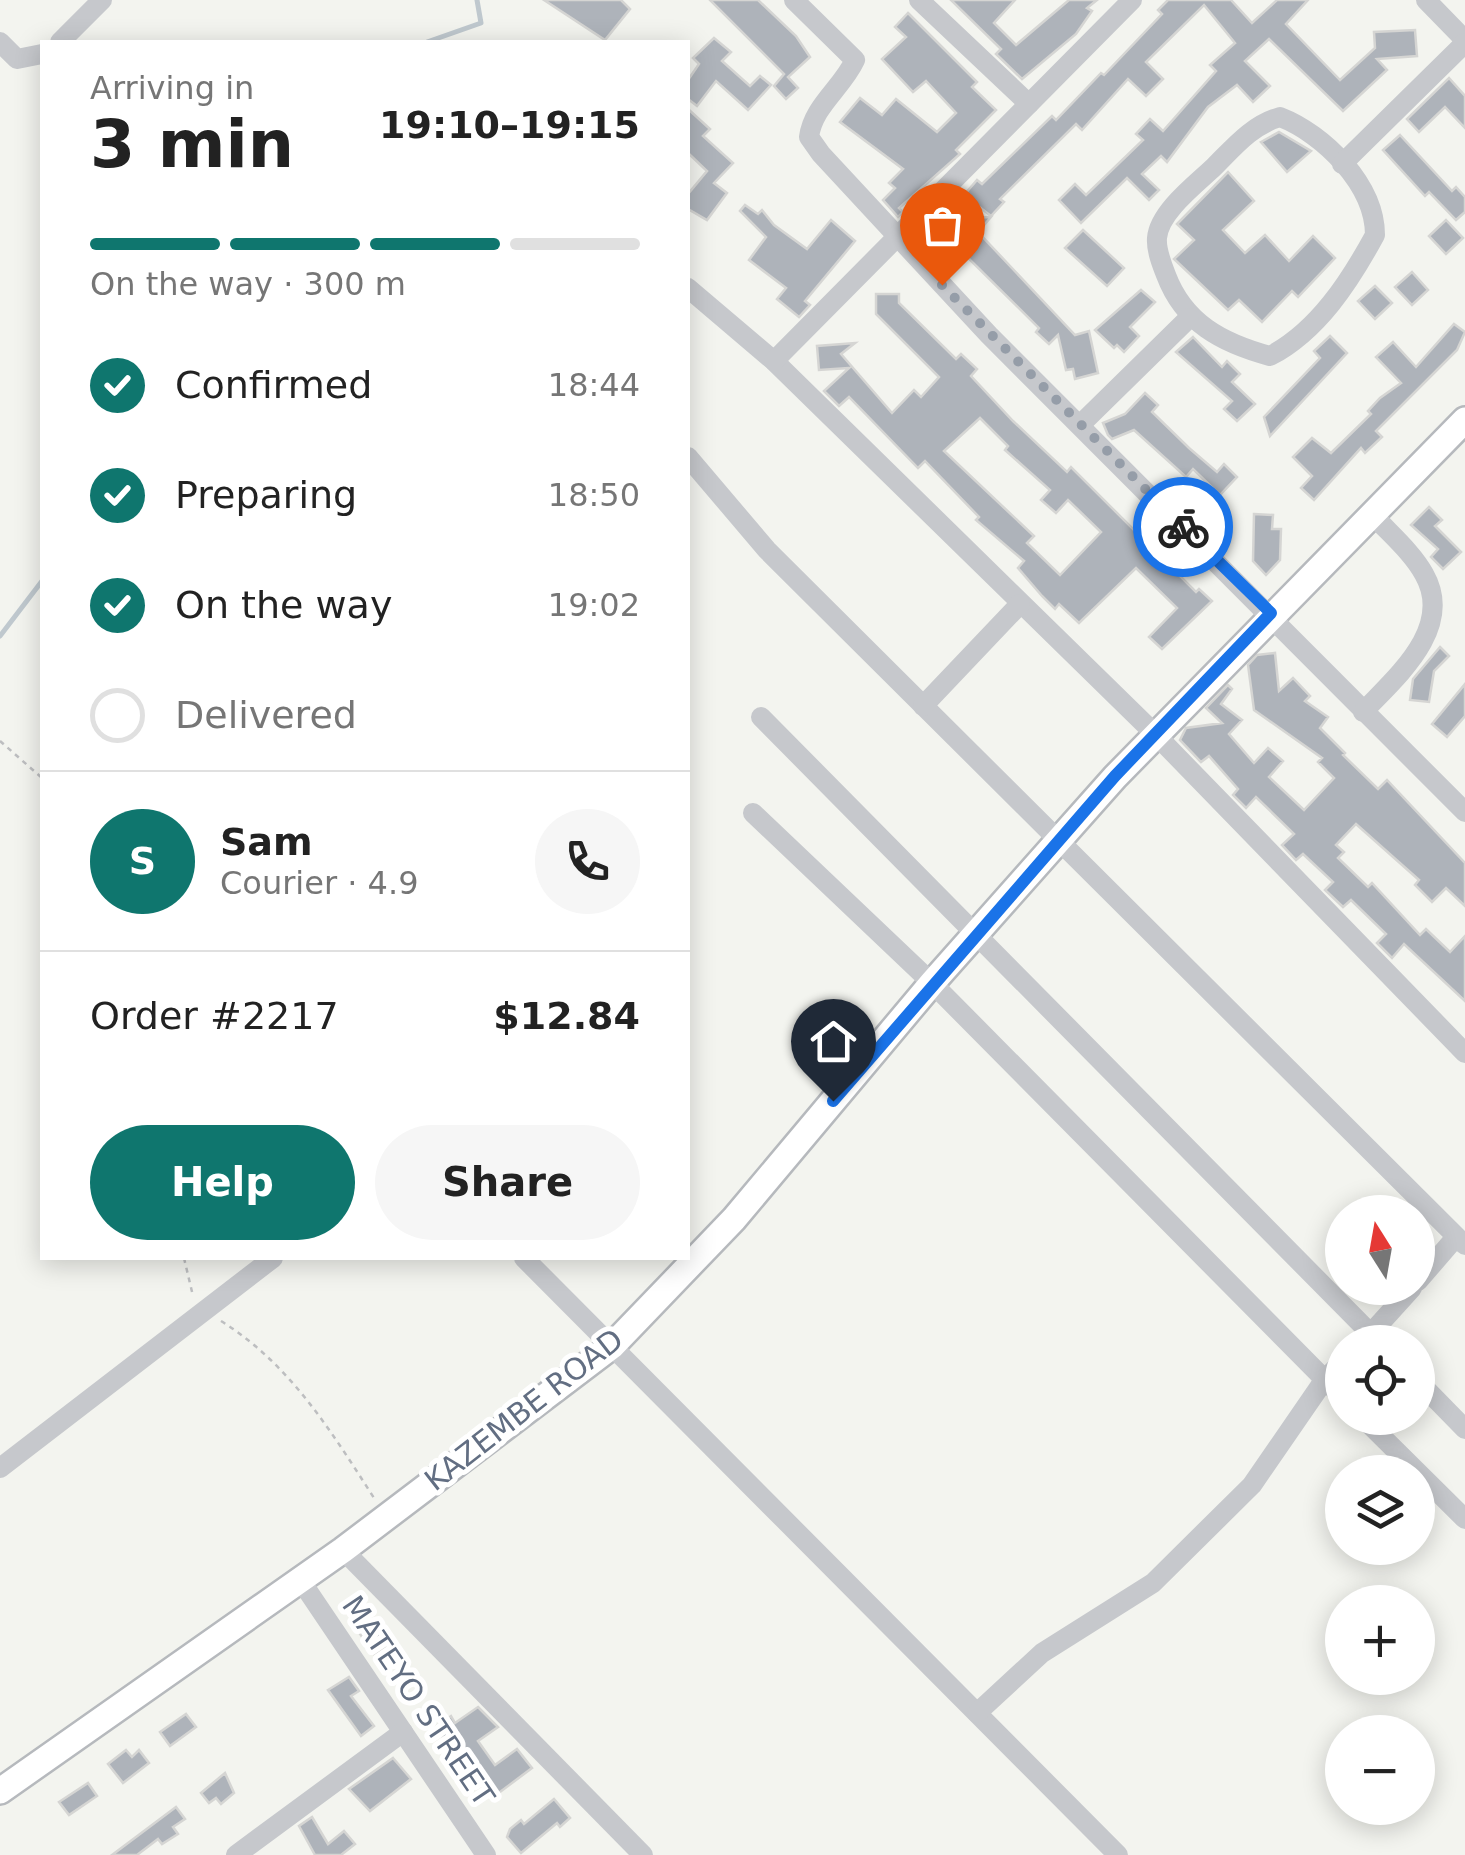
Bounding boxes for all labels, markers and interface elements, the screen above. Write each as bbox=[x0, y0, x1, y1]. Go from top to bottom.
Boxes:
text: Arriving in bbox=[90, 69, 254, 107]
text: 19:10–19:15 bbox=[379, 103, 640, 147]
text: 3 min bbox=[90, 107, 294, 182]
pin bbox=[900, 183, 985, 286]
icon: bag bbox=[915, 198, 970, 253]
text: On the way · 300 m bbox=[90, 265, 406, 303]
icon: check bbox=[90, 358, 145, 413]
text: Confirmed bbox=[175, 363, 372, 407]
text: 18:44 bbox=[548, 366, 640, 404]
icon: check bbox=[90, 468, 145, 523]
text: Preparing bbox=[175, 473, 357, 517]
text: 18:50 bbox=[548, 476, 640, 514]
courier bbox=[1133, 477, 1233, 577]
icon: bike bbox=[1156, 500, 1211, 555]
icon: check bbox=[90, 578, 145, 633]
text: On the way bbox=[175, 583, 392, 627]
text: 19:02 bbox=[548, 586, 640, 624]
text: Delivered bbox=[175, 693, 357, 737]
button: phone bbox=[535, 809, 640, 914]
text: Sam bbox=[220, 820, 313, 864]
text: S bbox=[129, 839, 156, 883]
text: Courier · 4.9 bbox=[220, 864, 419, 902]
text: Order #2217 bbox=[90, 994, 339, 1038]
text: $12.84 bbox=[493, 994, 640, 1038]
pin bbox=[791, 999, 876, 1102]
icon: home bbox=[806, 1014, 861, 1069]
button: Help bbox=[90, 1125, 355, 1240]
button: Share bbox=[375, 1125, 640, 1240]
north arrow bbox=[1325, 1195, 1435, 1305]
map controls bbox=[1325, 1195, 1435, 1825]
street label: KAZEMBE ROAD bbox=[418, 1321, 630, 1498]
button: locate bbox=[1325, 1325, 1435, 1435]
button: layers bbox=[1325, 1455, 1435, 1565]
button: + bbox=[1325, 1585, 1435, 1695]
street label: MATEYO STREET bbox=[335, 1589, 502, 1813]
button: − bbox=[1325, 1715, 1435, 1825]

